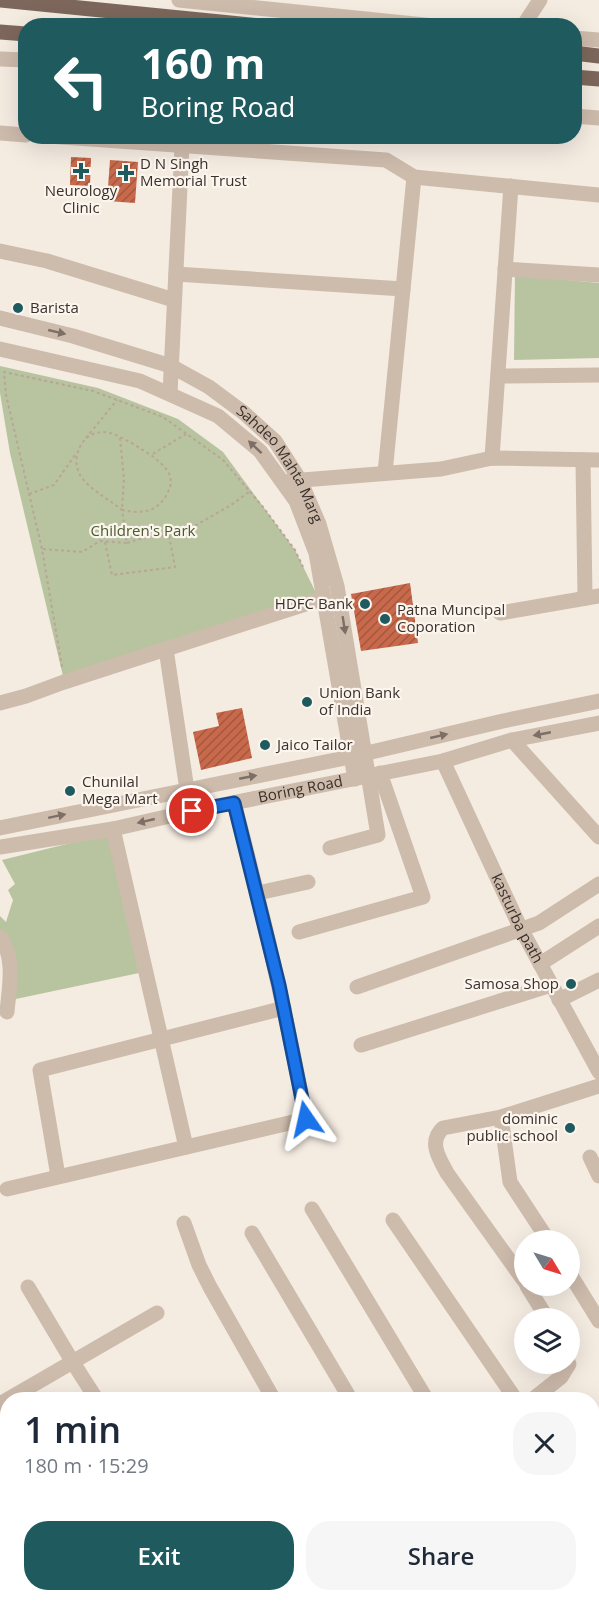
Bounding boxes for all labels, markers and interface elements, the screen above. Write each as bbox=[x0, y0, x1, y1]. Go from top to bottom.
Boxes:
text: 160 m bbox=[141, 34, 265, 91]
icon: left bbox=[42, 42, 120, 120]
text: Boring Road bbox=[141, 88, 295, 125]
place label: D N Singh Memorial Trust bbox=[140, 153, 247, 190]
marker: Neurology Clinic bbox=[72, 162, 90, 180]
marker: D N Singh Memorial Trust bbox=[117, 164, 135, 182]
place label: Neurology Clinic bbox=[45, 180, 118, 217]
place label: Barista bbox=[30, 297, 79, 317]
marker: Barista bbox=[11, 301, 25, 315]
one-way arrow bbox=[48, 327, 66, 337]
street label: Sahdeo Mahta Marg bbox=[233, 400, 328, 526]
one-way arrow bbox=[247, 440, 262, 454]
park label: Children's Park bbox=[91, 520, 196, 540]
place label: HDFC Bank bbox=[275, 593, 353, 613]
marker: HDFC Bank bbox=[358, 597, 372, 611]
place label: Patna Muncipal Coporation bbox=[397, 599, 505, 636]
marker: Patna Muncipal Coporation bbox=[378, 612, 392, 626]
one-way arrow bbox=[340, 616, 349, 635]
place label: Union Bank of India bbox=[319, 682, 400, 719]
marker: Union Bank of India bbox=[300, 695, 314, 709]
one-way arrow bbox=[532, 730, 551, 739]
one-way arrow bbox=[430, 731, 448, 741]
place label: Jaico Tailor bbox=[275, 734, 353, 754]
marker: Jaico Tailor bbox=[258, 738, 272, 752]
street label: Boring Road bbox=[256, 770, 344, 807]
place label: Chunilal Mega Mart bbox=[82, 771, 158, 808]
one-way arrow bbox=[239, 772, 258, 781]
marker: Chunilal Mega Mart bbox=[63, 784, 77, 798]
pin bbox=[166, 785, 217, 836]
icon: arrive bbox=[175, 794, 208, 827]
one-way arrow bbox=[48, 811, 67, 820]
one-way arrow bbox=[137, 817, 156, 826]
street label: kasturba path bbox=[487, 870, 549, 966]
place label: Samosa Shop bbox=[465, 973, 559, 993]
marker: Samosa Shop bbox=[564, 977, 578, 991]
position arrow bbox=[274, 1087, 338, 1151]
place label: dominic public school bbox=[466, 1108, 558, 1145]
marker: dominic public school bbox=[563, 1121, 577, 1135]
north arrow bbox=[514, 1230, 580, 1296]
map controls bbox=[514, 1230, 580, 1374]
button: layers bbox=[514, 1308, 580, 1374]
text: 1 min bbox=[24, 1405, 121, 1454]
button: close bbox=[513, 1412, 576, 1475]
text: 180 m · 15:29 bbox=[24, 1452, 149, 1479]
button: Exit bbox=[24, 1521, 294, 1590]
button: Share bbox=[306, 1521, 576, 1590]

